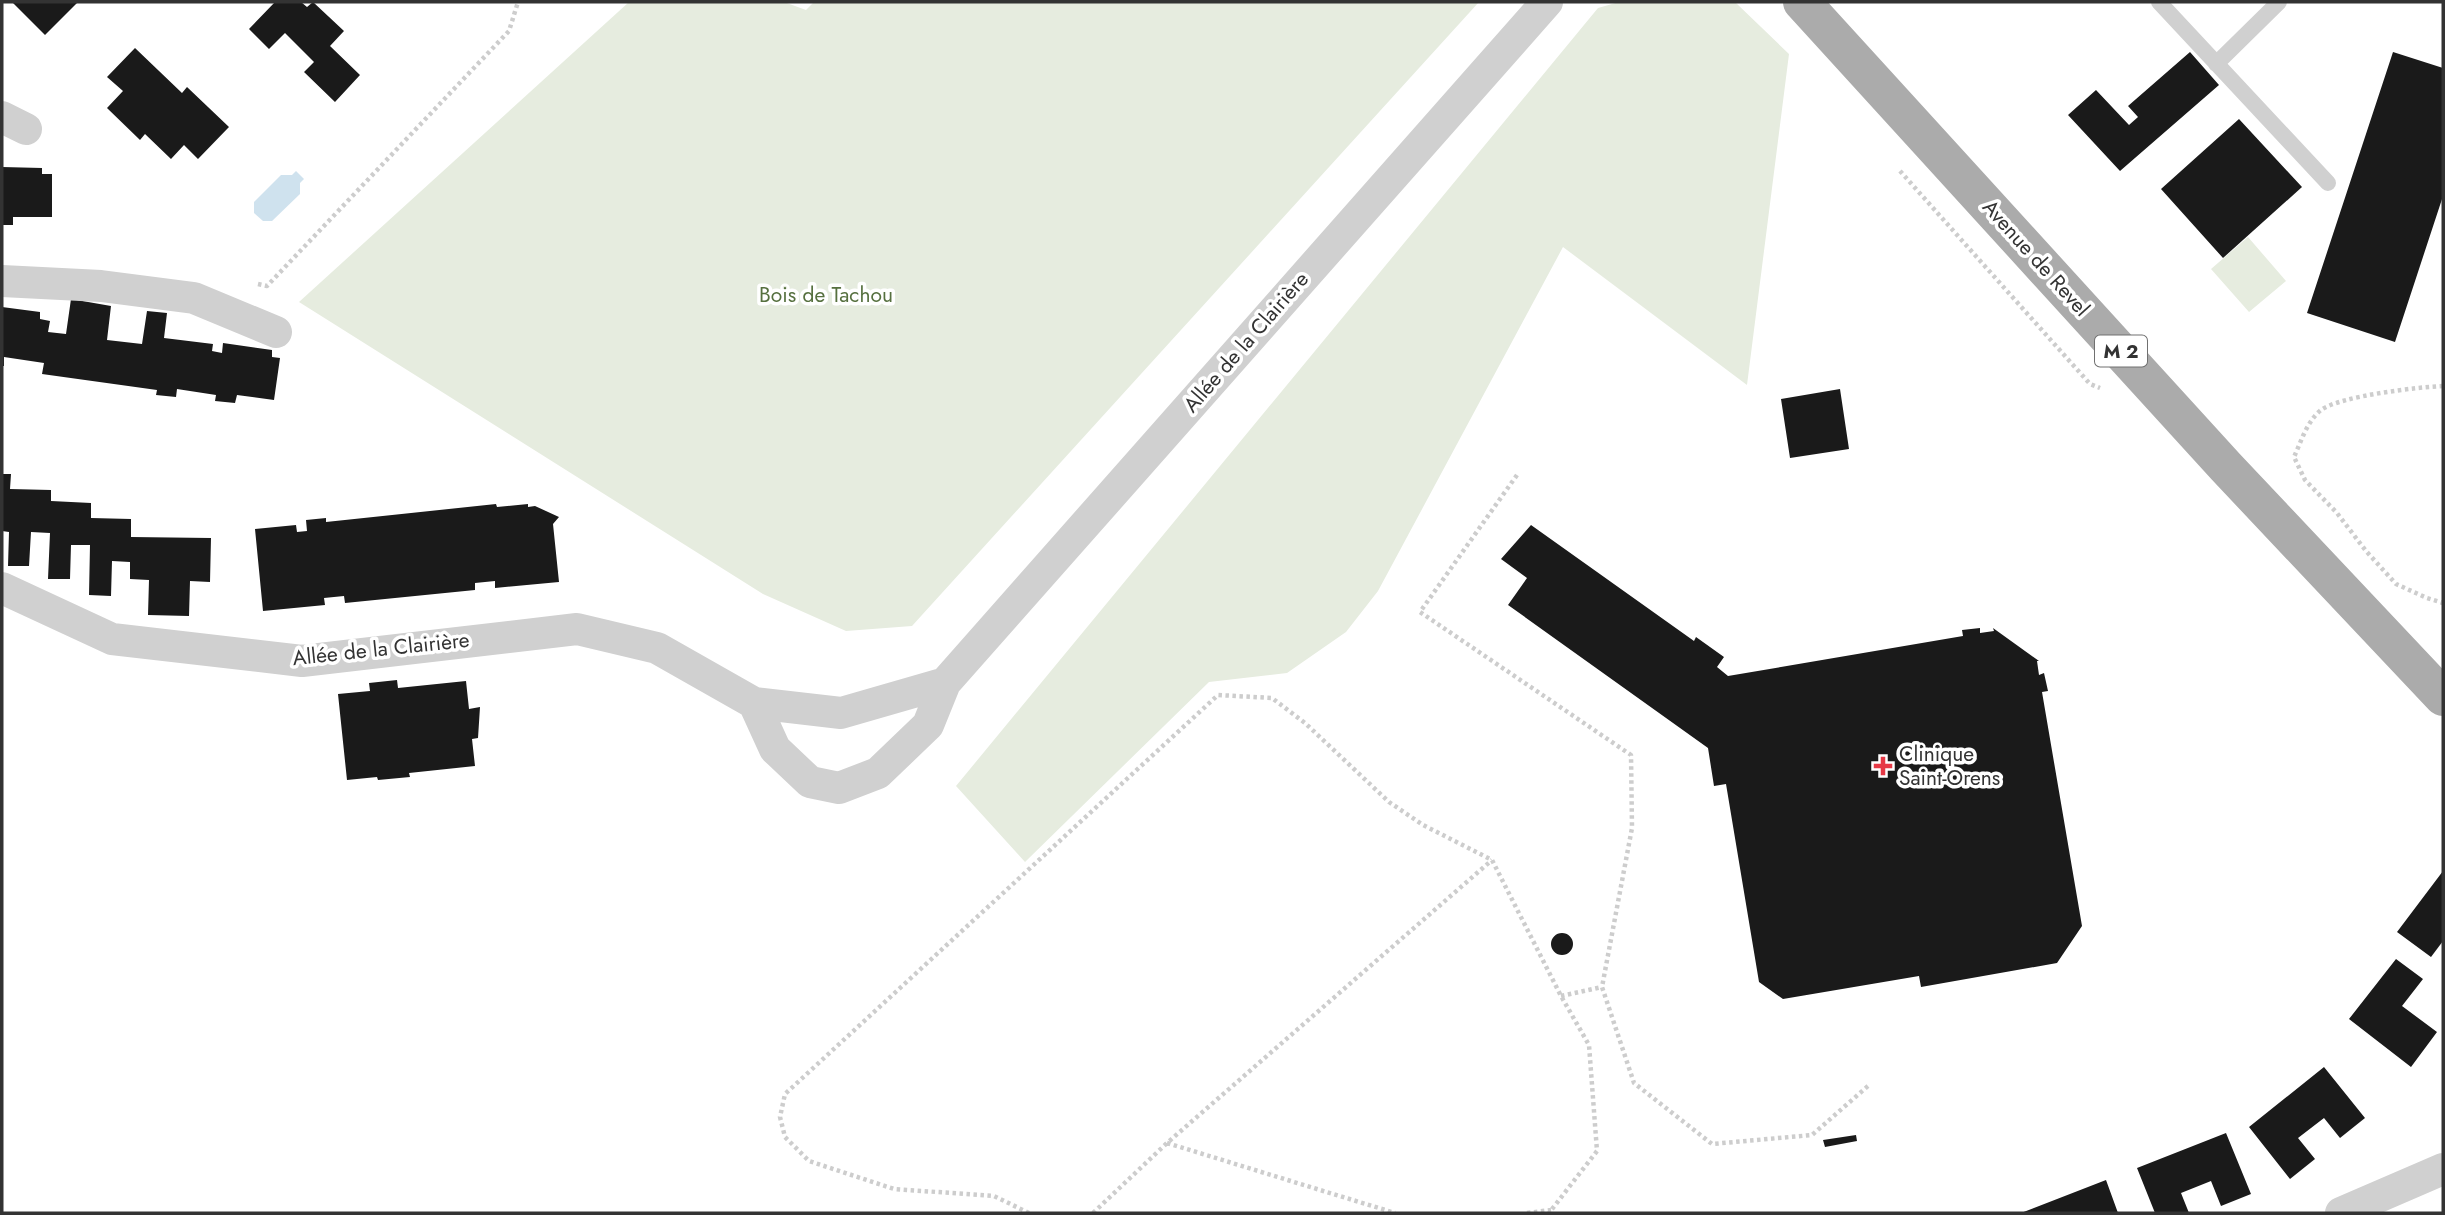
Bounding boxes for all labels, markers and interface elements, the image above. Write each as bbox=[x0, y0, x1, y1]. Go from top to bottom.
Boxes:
street label: Avenue de Revel bbox=[1975, 193, 2097, 323]
street label: Allée de la Clairière bbox=[1176, 265, 1316, 419]
park label: Bois de Tachou bbox=[759, 280, 893, 310]
road number: M 2 bbox=[2095, 336, 2147, 366]
street label: Allée de la Clairière bbox=[291, 625, 471, 673]
place label: Clinique Saint-Orens bbox=[1899, 739, 2000, 793]
marker: Clinique Saint-Orens bbox=[1873, 756, 1893, 776]

